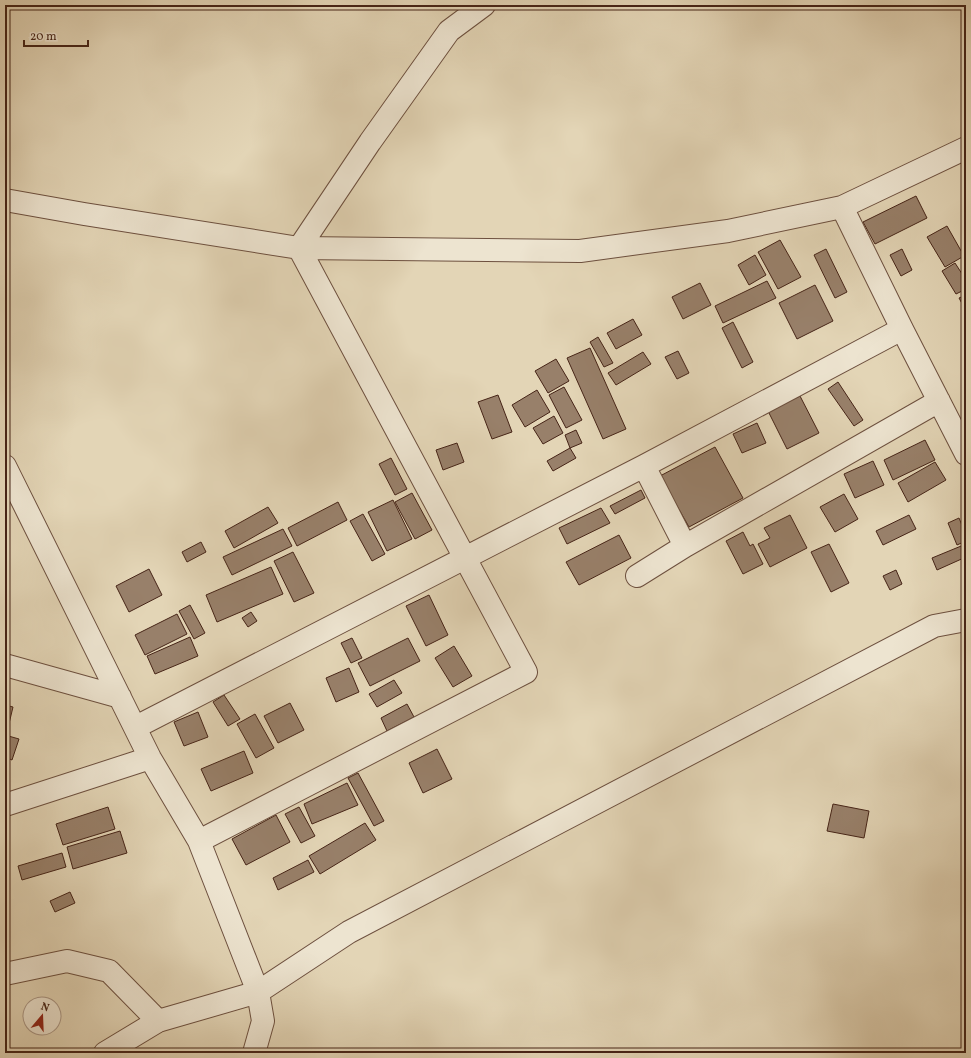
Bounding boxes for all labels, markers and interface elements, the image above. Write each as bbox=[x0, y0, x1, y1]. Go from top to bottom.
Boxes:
scale bar bbox=[24, 22, 88, 48]
text: 20 m bbox=[30, 29, 57, 45]
north arrow bbox=[22, 996, 62, 1036]
text: N bbox=[39, 1000, 51, 1016]

